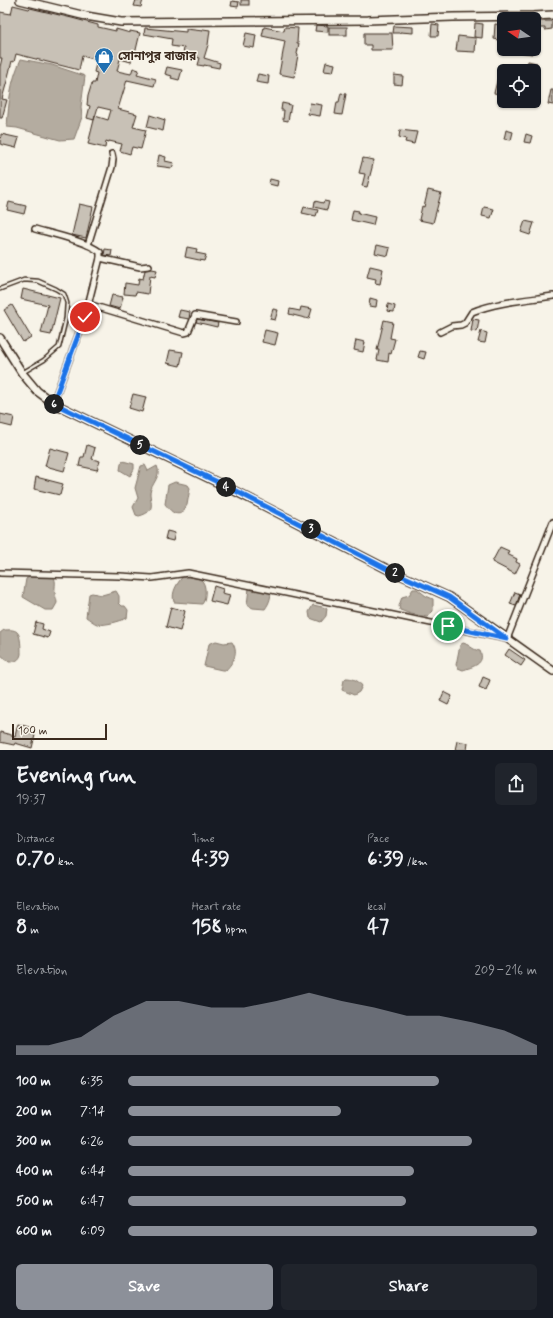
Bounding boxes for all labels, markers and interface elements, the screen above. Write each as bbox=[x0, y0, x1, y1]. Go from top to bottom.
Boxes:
north arrow bbox=[497, 12, 541, 56]
map controls bbox=[497, 12, 541, 108]
shop icon: সোনাপুর বাজার bbox=[93, 46, 115, 74]
place label: সোনাপুর বাজার bbox=[118, 49, 197, 65]
button: locate bbox=[497, 64, 541, 108]
pin bbox=[68, 300, 102, 334]
icon: check bbox=[74, 306, 96, 328]
pin: 6 bbox=[44, 394, 64, 414]
text: 6 bbox=[51, 397, 57, 411]
pin: 5 bbox=[130, 435, 150, 455]
text: 5 bbox=[137, 438, 143, 452]
pin: 4 bbox=[216, 477, 236, 497]
text: 4 bbox=[223, 480, 229, 494]
pin: 3 bbox=[301, 519, 321, 539]
text: 3 bbox=[309, 522, 313, 536]
pin: 2 bbox=[385, 563, 405, 583]
text: 2 bbox=[392, 566, 398, 580]
pin bbox=[431, 609, 465, 643]
icon: arrive bbox=[437, 615, 459, 637]
scale bar bbox=[12, 722, 107, 741]
text: 100 m bbox=[18, 724, 48, 738]
text: Evening run bbox=[16, 762, 136, 790]
button: share bbox=[495, 763, 537, 805]
text: 19:37 bbox=[16, 791, 45, 808]
text: Distance bbox=[16, 832, 55, 846]
text: Time bbox=[192, 832, 215, 846]
text: Pace bbox=[367, 832, 389, 846]
text: 0.70 bbox=[16, 846, 55, 873]
text: 4:39 bbox=[192, 846, 230, 873]
text: 6:39 bbox=[367, 846, 404, 873]
text: km bbox=[55, 855, 74, 869]
text: /km bbox=[404, 855, 428, 869]
text: Elevation bbox=[16, 900, 59, 914]
text: Heart rate bbox=[192, 900, 241, 914]
text: kcal bbox=[367, 900, 386, 914]
text: 8 bbox=[16, 914, 27, 941]
text: 158 bbox=[192, 914, 222, 941]
text: 47 bbox=[367, 914, 389, 941]
text: m bbox=[27, 923, 39, 937]
text: bpm bbox=[222, 923, 247, 937]
text: Elevation bbox=[16, 962, 67, 979]
text: 209–216 m bbox=[474, 962, 537, 979]
text: 100 m bbox=[16, 1073, 51, 1090]
text: 6:35 bbox=[80, 1073, 103, 1090]
text: 200 m bbox=[16, 1103, 51, 1120]
text: 7:14 bbox=[80, 1103, 105, 1120]
text: 300 m bbox=[16, 1133, 51, 1150]
text: 6:26 bbox=[80, 1133, 104, 1150]
text: 400 m bbox=[16, 1163, 53, 1180]
text: 6:44 bbox=[80, 1163, 106, 1180]
text: 500 m bbox=[16, 1193, 53, 1210]
text: 6:47 bbox=[80, 1193, 104, 1210]
text: 600 m bbox=[16, 1223, 52, 1240]
text: 6:09 bbox=[80, 1223, 105, 1240]
button: Save bbox=[16, 1264, 273, 1310]
button: Share bbox=[281, 1264, 537, 1310]

